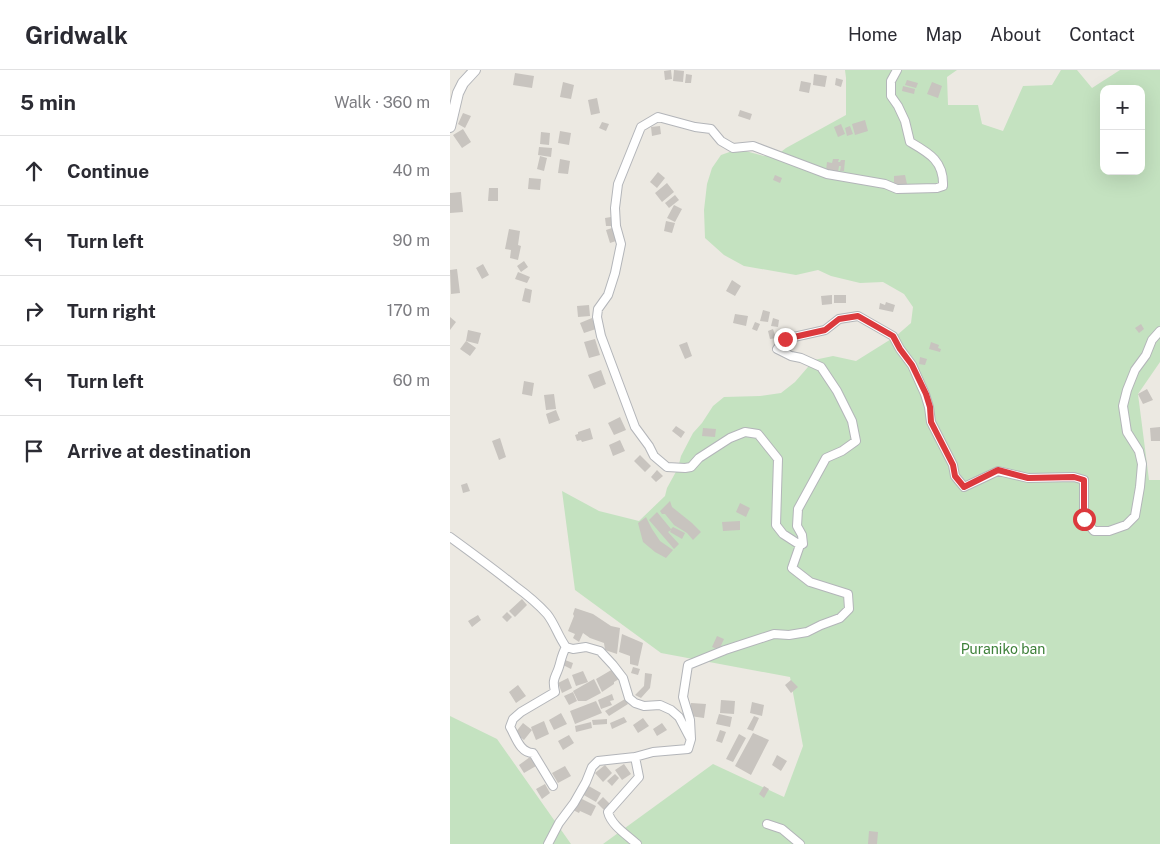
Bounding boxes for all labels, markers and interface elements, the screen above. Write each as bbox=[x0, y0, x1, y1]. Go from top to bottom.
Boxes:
text: Gridwalk bbox=[25, 21, 128, 49]
text: Home bbox=[848, 24, 898, 45]
text: Map bbox=[926, 24, 962, 45]
text: About bbox=[990, 24, 1041, 45]
text: Contact bbox=[1069, 24, 1135, 45]
map controls bbox=[1100, 85, 1145, 175]
button: + bbox=[1100, 85, 1145, 130]
text: 5 min bbox=[20, 90, 76, 115]
text: Walk · 360 m bbox=[334, 93, 430, 112]
button: − bbox=[1100, 130, 1145, 175]
icon: ahead bbox=[20, 157, 48, 185]
text: Continue bbox=[67, 160, 149, 182]
text: 40 m bbox=[392, 161, 430, 180]
icon: left bbox=[20, 227, 48, 255]
text: Turn left bbox=[67, 230, 144, 252]
text: 90 m bbox=[393, 231, 430, 250]
icon: right bbox=[20, 297, 48, 325]
text: Turn right bbox=[67, 300, 156, 322]
text: 170 m bbox=[387, 301, 430, 320]
route end bbox=[774, 328, 797, 351]
icon: left bbox=[20, 367, 48, 395]
text: Turn left bbox=[67, 370, 144, 392]
text: 60 m bbox=[393, 371, 430, 390]
icon: arrive bbox=[20, 437, 48, 465]
text: Arrive at destination bbox=[67, 440, 251, 462]
route start bbox=[1073, 508, 1096, 531]
park label: Puraniko ban bbox=[961, 641, 1045, 657]

